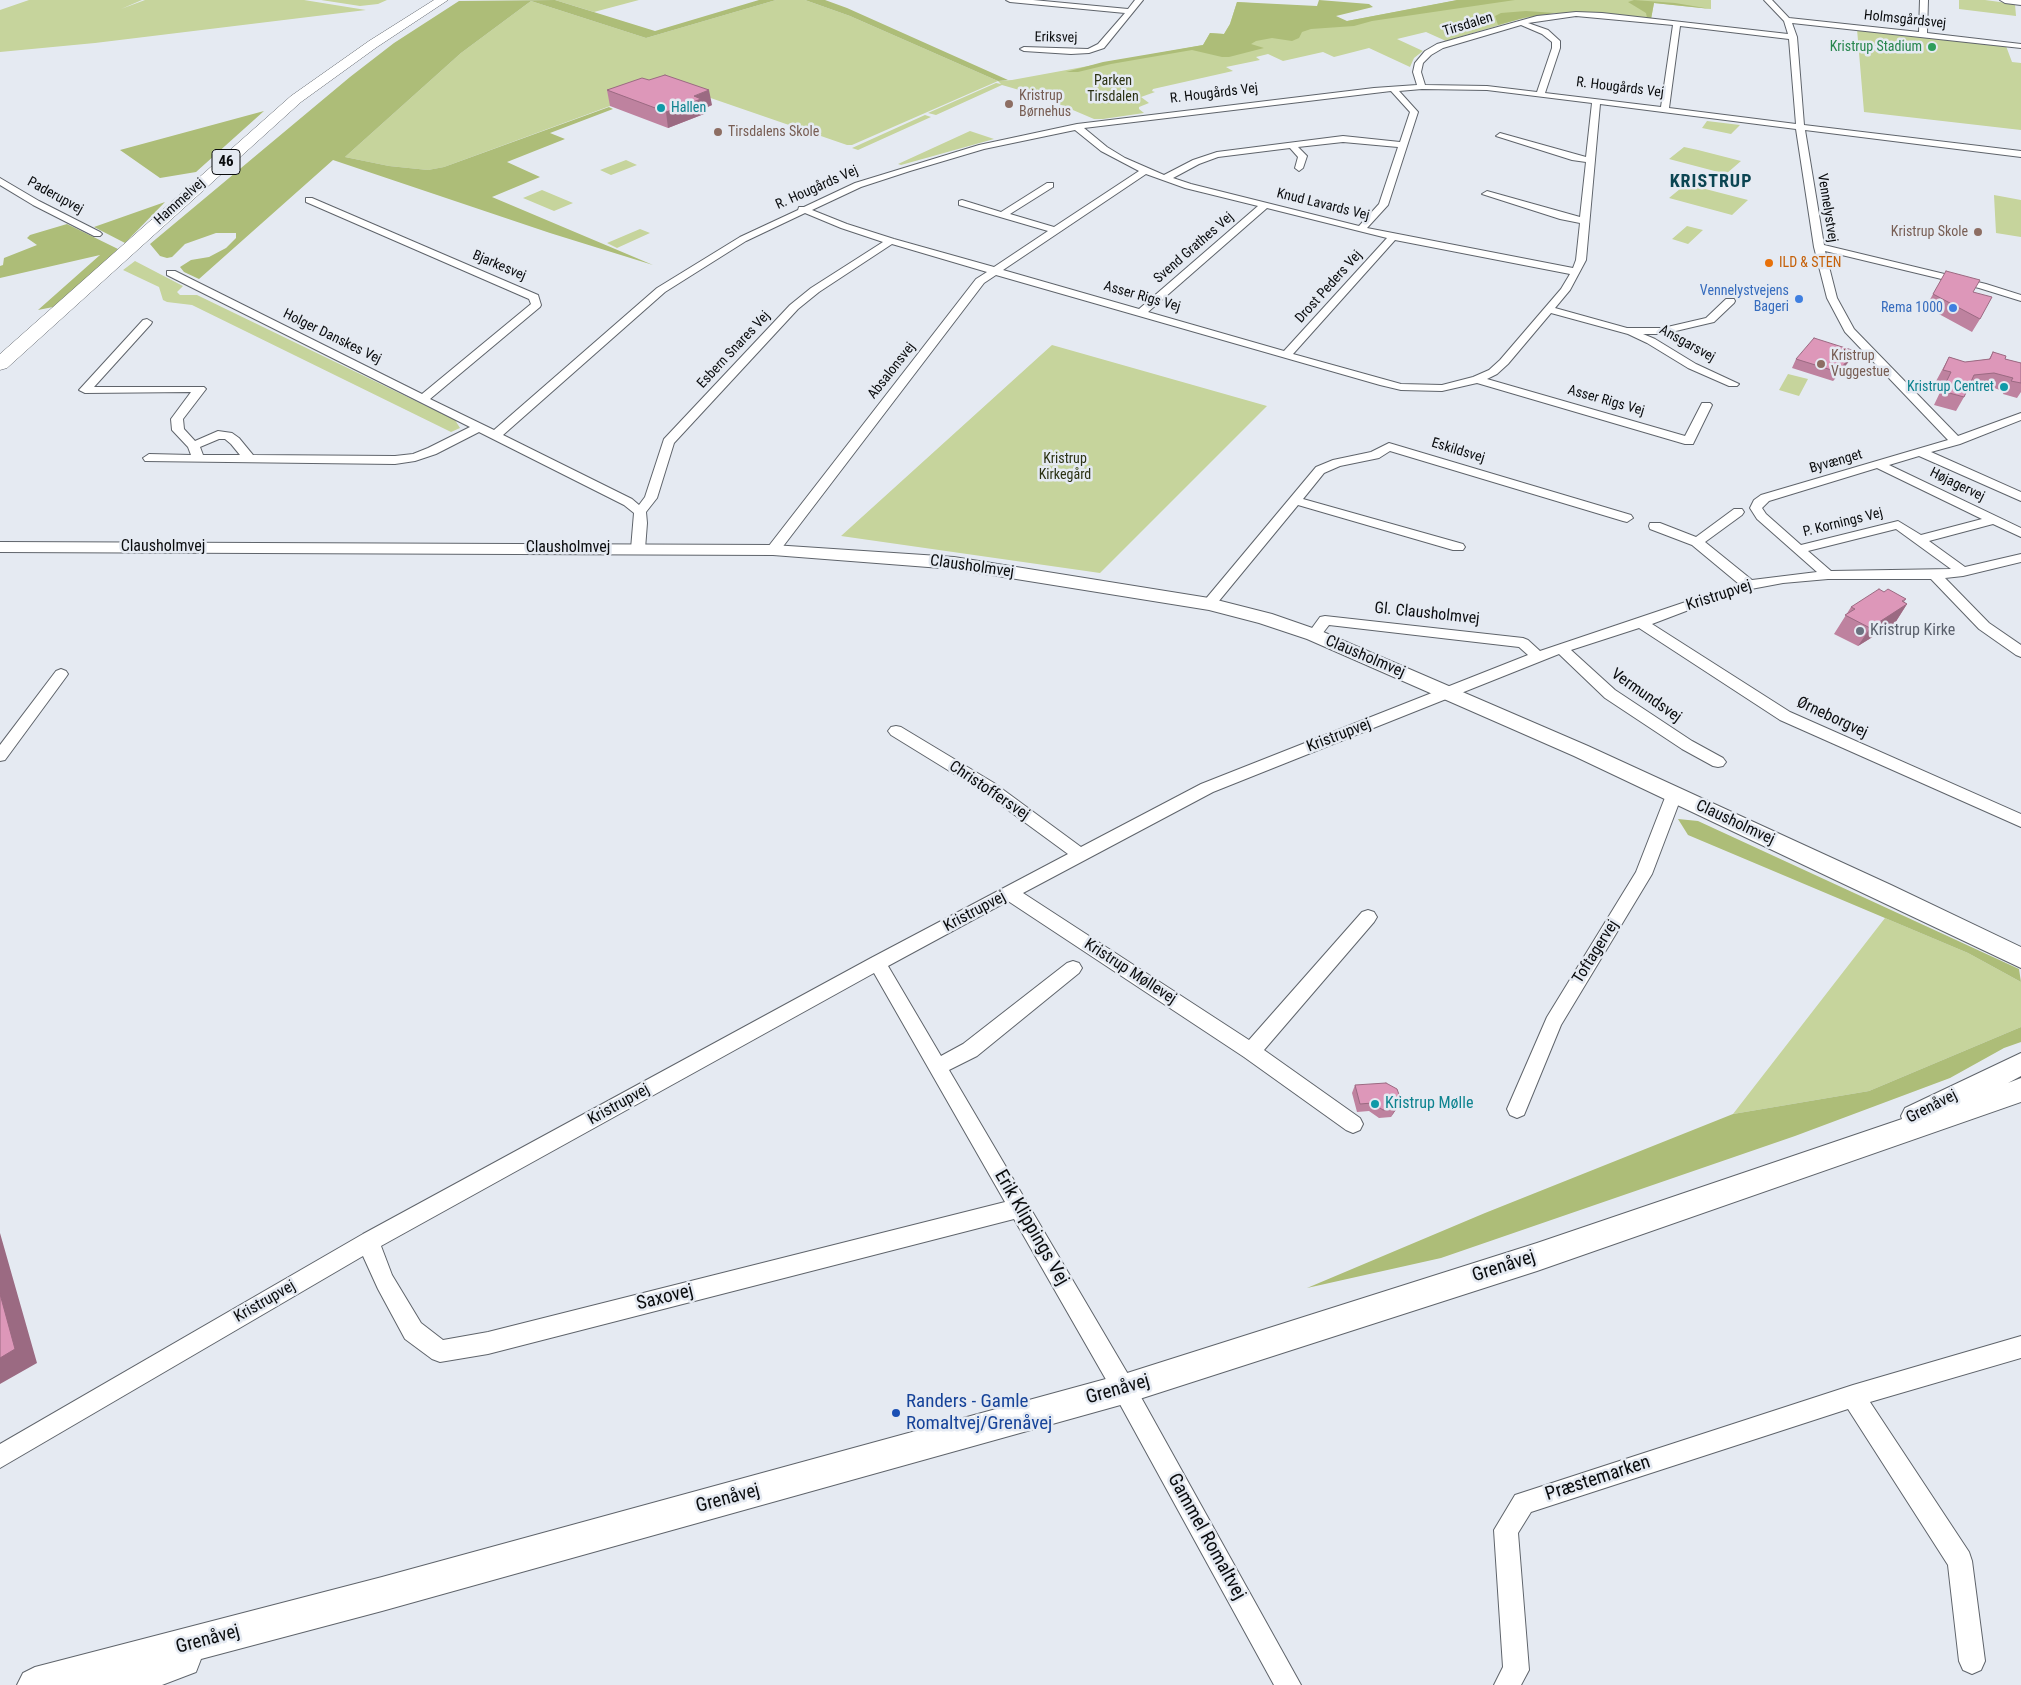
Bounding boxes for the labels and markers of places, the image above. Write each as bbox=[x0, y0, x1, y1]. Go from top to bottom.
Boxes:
place label: Kristrup Stadium bbox=[1830, 39, 1922, 55]
marker: Kristrup Stadium bbox=[1926, 41, 1938, 53]
place label: Kristrup Børnehus bbox=[1019, 88, 1071, 120]
marker: Kristrup Børnehus bbox=[1003, 98, 1015, 110]
place label: Hallen bbox=[671, 100, 706, 116]
marker: Hallen bbox=[655, 102, 667, 114]
place label: Tirsdalens Skole bbox=[728, 124, 819, 140]
marker: Tirsdalens Skole bbox=[712, 126, 724, 138]
place label: Kristrup Skole bbox=[1891, 224, 1968, 240]
marker: Kristrup Skole bbox=[1972, 226, 1984, 238]
place label: ILD & STEN bbox=[1779, 255, 1841, 271]
marker: ILD & STEN bbox=[1763, 257, 1775, 269]
place label: Vennelystvejens Bageri bbox=[1700, 283, 1789, 316]
marker: Vennelystvejens Bageri bbox=[1793, 293, 1805, 305]
place label: Rema 1000 bbox=[1881, 300, 1943, 316]
marker: Rema 1000 bbox=[1947, 302, 1959, 314]
place label: Kristrup Vuggestue bbox=[1831, 348, 1890, 381]
marker: Kristrup Vuggestue bbox=[1815, 358, 1827, 370]
place label: Kristrup Centret bbox=[1907, 379, 1994, 395]
marker: Kristrup Centret bbox=[1998, 381, 2010, 393]
place label: Kristrup Kirke bbox=[1870, 621, 1955, 641]
marker: Kristrup Kirke bbox=[1854, 625, 1866, 637]
place label: Kristrup Mølle bbox=[1385, 1094, 1473, 1114]
marker: Kristrup Mølle bbox=[1369, 1098, 1381, 1110]
place label: Randers - Gamle Romaltvej/Grenåvej bbox=[906, 1391, 1052, 1435]
marker: Randers - Gamle Romaltvej/Grenåvej bbox=[890, 1407, 902, 1419]

